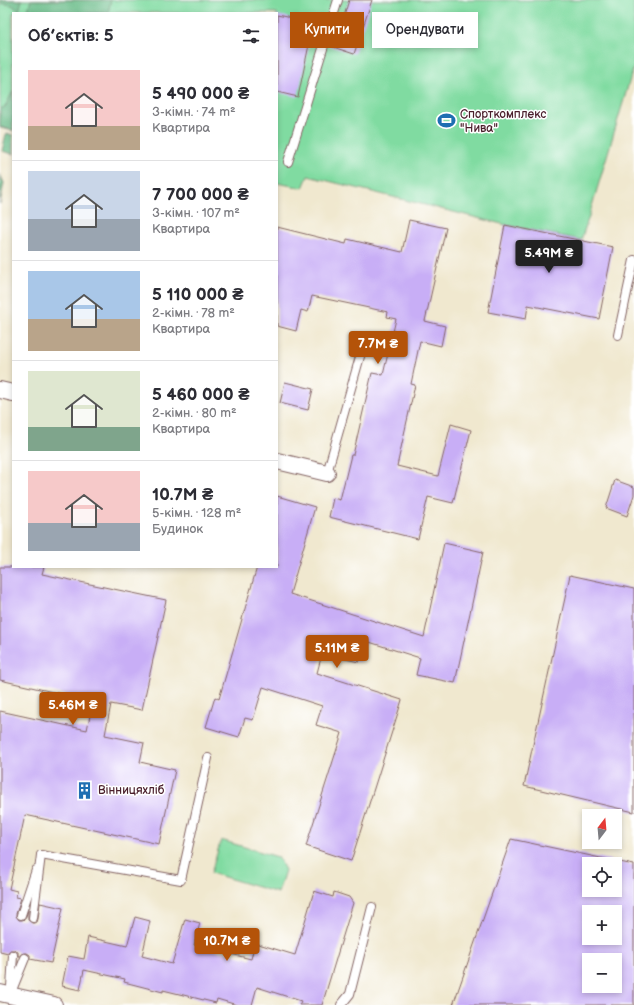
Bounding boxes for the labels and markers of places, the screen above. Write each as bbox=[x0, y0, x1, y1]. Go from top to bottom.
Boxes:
place label: Спорткомплекс "Нива" bbox=[460, 107, 546, 136]
sports icon: Спорткомплекс "Нива" bbox=[437, 111, 457, 131]
pin: 5.49M ₴ bbox=[512, 240, 586, 274]
pin: 7.7M ₴ bbox=[345, 331, 411, 365]
pin: 5.11M ₴ bbox=[300, 635, 374, 669]
pin: 5.46M ₴ bbox=[36, 692, 110, 726]
building icon: Вінницяхліб bbox=[75, 780, 95, 800]
place label: Вінницяхліб bbox=[98, 783, 165, 798]
pin: 10.7M ₴ bbox=[190, 928, 264, 962]

